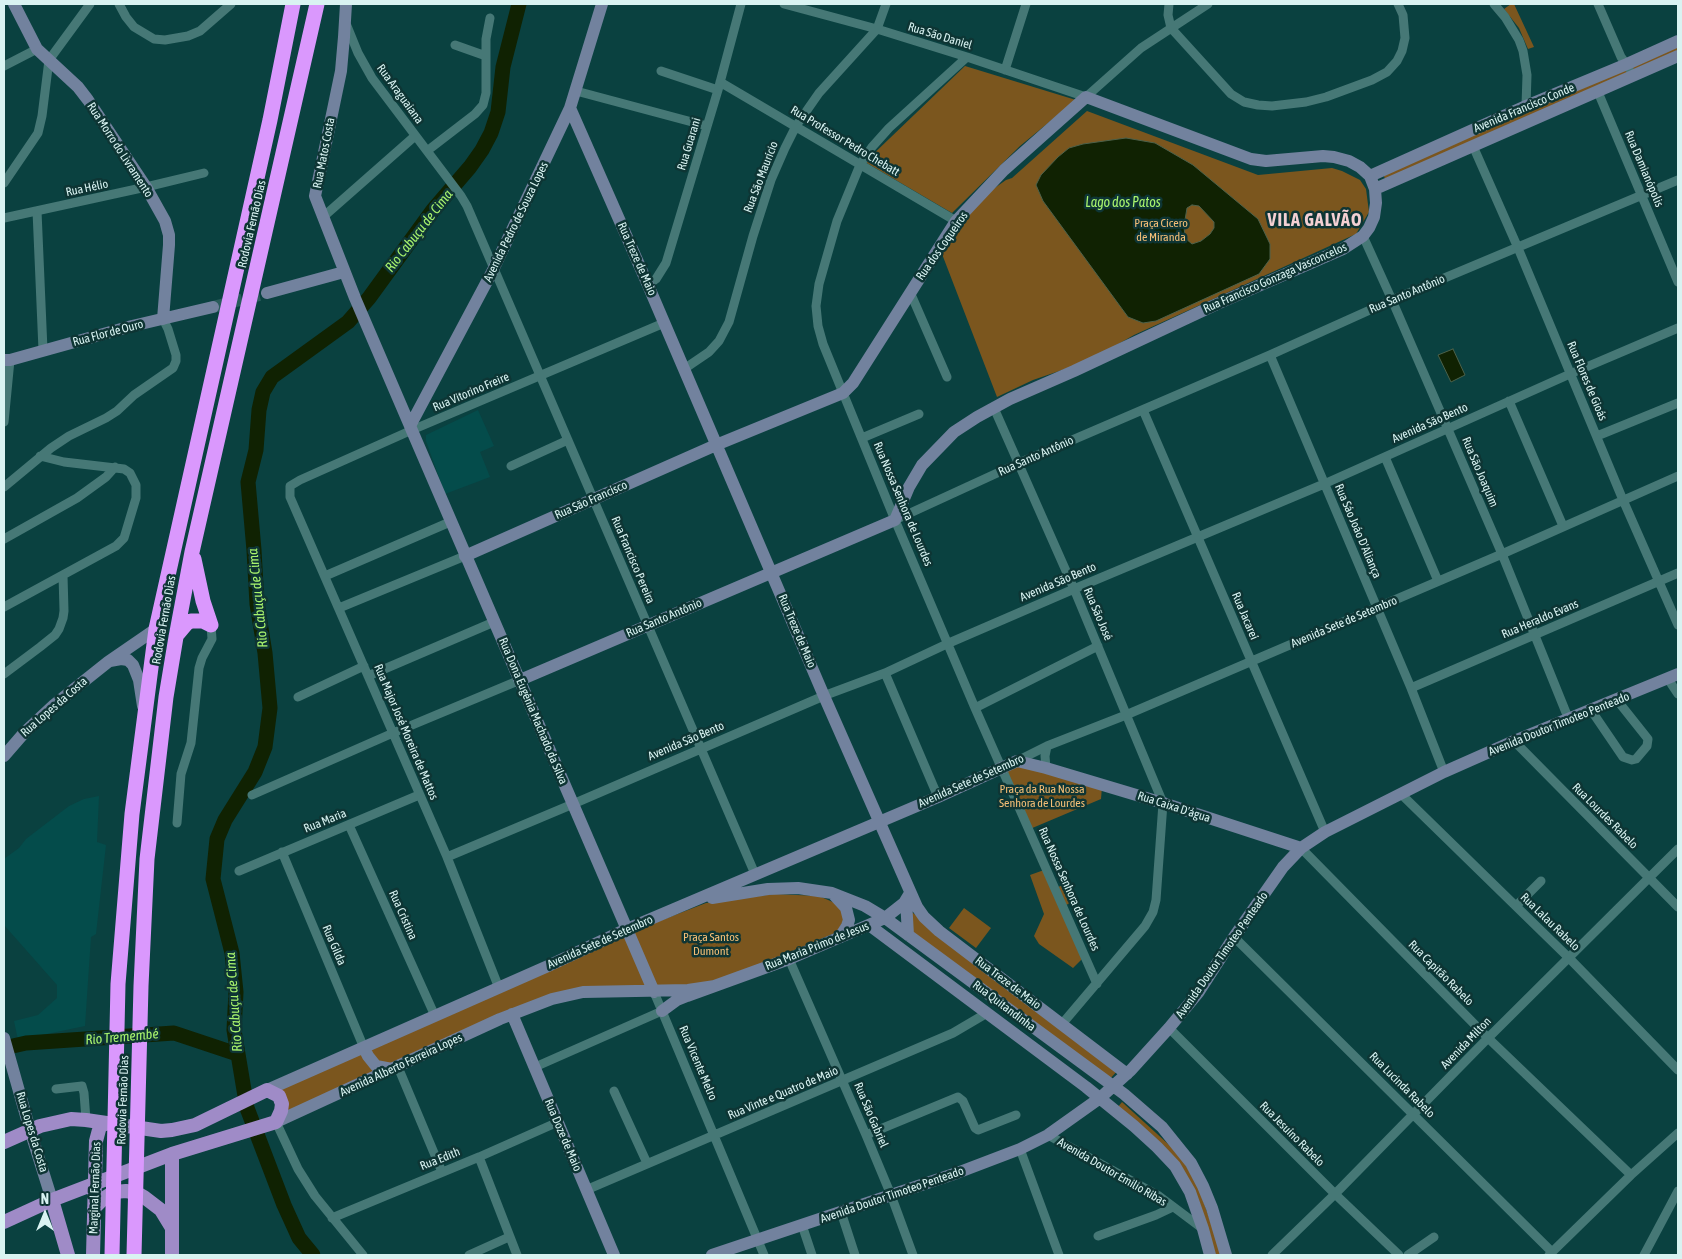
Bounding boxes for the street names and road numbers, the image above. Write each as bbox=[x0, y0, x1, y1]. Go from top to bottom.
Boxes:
street label: Rua São Daniel bbox=[906, 19, 974, 53]
street label: Rua Araguaiana bbox=[374, 61, 426, 127]
street label: Avenida Francisco Conde bbox=[1471, 80, 1577, 136]
street label: Rua Morro do Livramento bbox=[84, 100, 156, 200]
street label: Rua Professor Pedro Chebatt bbox=[788, 103, 902, 179]
street label: Rua Matos Costa bbox=[310, 116, 338, 190]
street label: Rua Guarani bbox=[674, 116, 704, 172]
street label: Rua Damianópolis bbox=[1621, 129, 1667, 209]
street label: Rua São Maurício bbox=[741, 139, 781, 215]
street label: Avenida Pedro de Souza Lopes bbox=[481, 160, 551, 284]
street label: Rua Hélio bbox=[64, 176, 110, 200]
street label: Rodovia Fernão Dias bbox=[235, 179, 269, 269]
street label: Rua dos Coqueiros bbox=[913, 209, 971, 283]
street label: Rua Treze de Maio bbox=[614, 220, 660, 298]
street label: Rua Francisco Gonzaga Vasconcelos bbox=[1201, 240, 1349, 316]
street label: Rua Santo Antônio bbox=[1367, 272, 1447, 316]
street label: Rua Flor de Ouro bbox=[71, 317, 145, 349]
street label: Rua Flores de Gioás bbox=[1564, 339, 1610, 423]
street label: Rua Vitorino Freire bbox=[431, 369, 511, 415]
street label: Avenida São Bento bbox=[1390, 400, 1470, 446]
street label: Rua Santo Antônio bbox=[996, 433, 1076, 479]
street label: Rua São Joaquim bbox=[1459, 435, 1501, 509]
street label: Rua Nossa Senhora de Lourdes bbox=[870, 440, 936, 568]
street label: Rua São Francisco bbox=[553, 478, 629, 522]
street label: Rua Sáo Joáo D'Aliança bbox=[1332, 482, 1384, 580]
street label: Rua Francisco Pereira bbox=[608, 514, 658, 606]
street label: Avenida São Bento bbox=[1018, 559, 1098, 605]
street label: Rodovia Fernão Dias bbox=[149, 575, 179, 665]
street label: Rua São José bbox=[1080, 585, 1116, 643]
street label: Rua Jacareí bbox=[1229, 590, 1261, 642]
street label: Rua Treze de Maio bbox=[775, 592, 819, 670]
street label: Avenida Sete de Setembro bbox=[1289, 593, 1399, 651]
street label: Rua Santo Antônio bbox=[624, 596, 704, 640]
street label: Rua Heraldo Evans bbox=[1499, 596, 1581, 642]
street label: Rua Dona Eugênia Machado da Silva bbox=[495, 635, 571, 787]
street label: Rua Major José Moreira de Mattos bbox=[371, 662, 441, 802]
street label: Rua Lopes da Costa bbox=[18, 674, 90, 740]
street label: Avenida Doutor Timoteo Penteado bbox=[1486, 689, 1632, 759]
street label: Avenida São Bento bbox=[646, 718, 726, 764]
street label: Avenida Sete de Setembro bbox=[916, 751, 1026, 811]
street label: Rua Lourdes Rabelo bbox=[1569, 780, 1641, 852]
street label: Rua Caixa D'água bbox=[1136, 788, 1212, 826]
street label: Rua Maria bbox=[302, 806, 348, 836]
street label: Rua Nossa Senhora de Lourdes bbox=[1035, 825, 1103, 953]
street label: Rua Cristina bbox=[386, 888, 420, 942]
street label: Avenida Doutor Timoteo Penteado bbox=[1173, 889, 1271, 1021]
street label: Rua Lalau Rabelo bbox=[1517, 890, 1583, 954]
street label: Avenida Sete de Setembro bbox=[545, 912, 655, 972]
street label: Rua Maria Primo de Jesus bbox=[763, 919, 871, 973]
street label: Rua Gilda bbox=[319, 923, 349, 967]
street label: Rua Capitão Rabelo bbox=[1405, 937, 1477, 1009]
street label: Rua Treze de Maio bbox=[972, 954, 1044, 1012]
street label: Rua Quitandinha bbox=[970, 978, 1038, 1034]
street label: Avenida Milton bbox=[1438, 1014, 1494, 1072]
street label: Rua Vicente Melro bbox=[676, 1024, 720, 1102]
street label: Avenida Alberto Ferreira Lopes bbox=[338, 1030, 464, 1100]
street label: Rua Lucinda Rabelo bbox=[1366, 1049, 1438, 1121]
street label: Rodovia Fernão Dias bbox=[114, 1055, 132, 1145]
street label: Rua Vinte e Quatro de Maio bbox=[726, 1063, 840, 1123]
street label: Rua São Gabriel bbox=[851, 1080, 891, 1150]
street label: Rua Lopes da Costa bbox=[13, 1090, 51, 1174]
street label: Rua Doze de Maio bbox=[541, 1097, 585, 1173]
street label: Rua Jesuíno Rabelo bbox=[1257, 1099, 1327, 1169]
street label: Avenida Doutor Emilio Ribas bbox=[1055, 1135, 1169, 1209]
street label: Marginal Fernão Dias bbox=[86, 1142, 104, 1234]
street label: Rua Edith bbox=[418, 1144, 462, 1174]
street label: Avenida Doutor Timoteo Penteado bbox=[818, 1164, 966, 1226]

